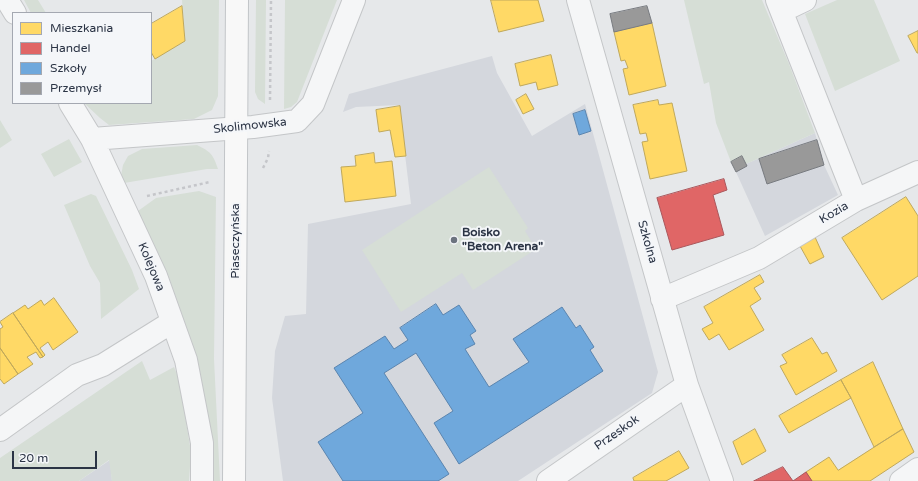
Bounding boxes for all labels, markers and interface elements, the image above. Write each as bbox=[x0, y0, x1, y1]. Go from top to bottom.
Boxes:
legend bbox=[12, 12, 152, 104]
text: Mieszkania bbox=[50, 21, 113, 35]
text: Handel bbox=[50, 41, 90, 55]
text: Szkoły bbox=[50, 61, 87, 75]
text: Przemysł bbox=[50, 81, 102, 95]
street label: Skolimowska bbox=[213, 115, 287, 137]
street label: Kozia bbox=[817, 199, 851, 227]
street label: Piaseczyńska bbox=[229, 203, 243, 279]
street label: Szkolna bbox=[634, 219, 660, 265]
place label: Boisko "Beton Arena" bbox=[462, 226, 543, 254]
marker: Boisko "Beton Arena" bbox=[449, 235, 459, 245]
street label: Kolejowa bbox=[134, 240, 168, 294]
street label: Przeskok bbox=[592, 412, 642, 454]
scale bar bbox=[14, 443, 99, 469]
text: 20 m bbox=[19, 451, 48, 465]

